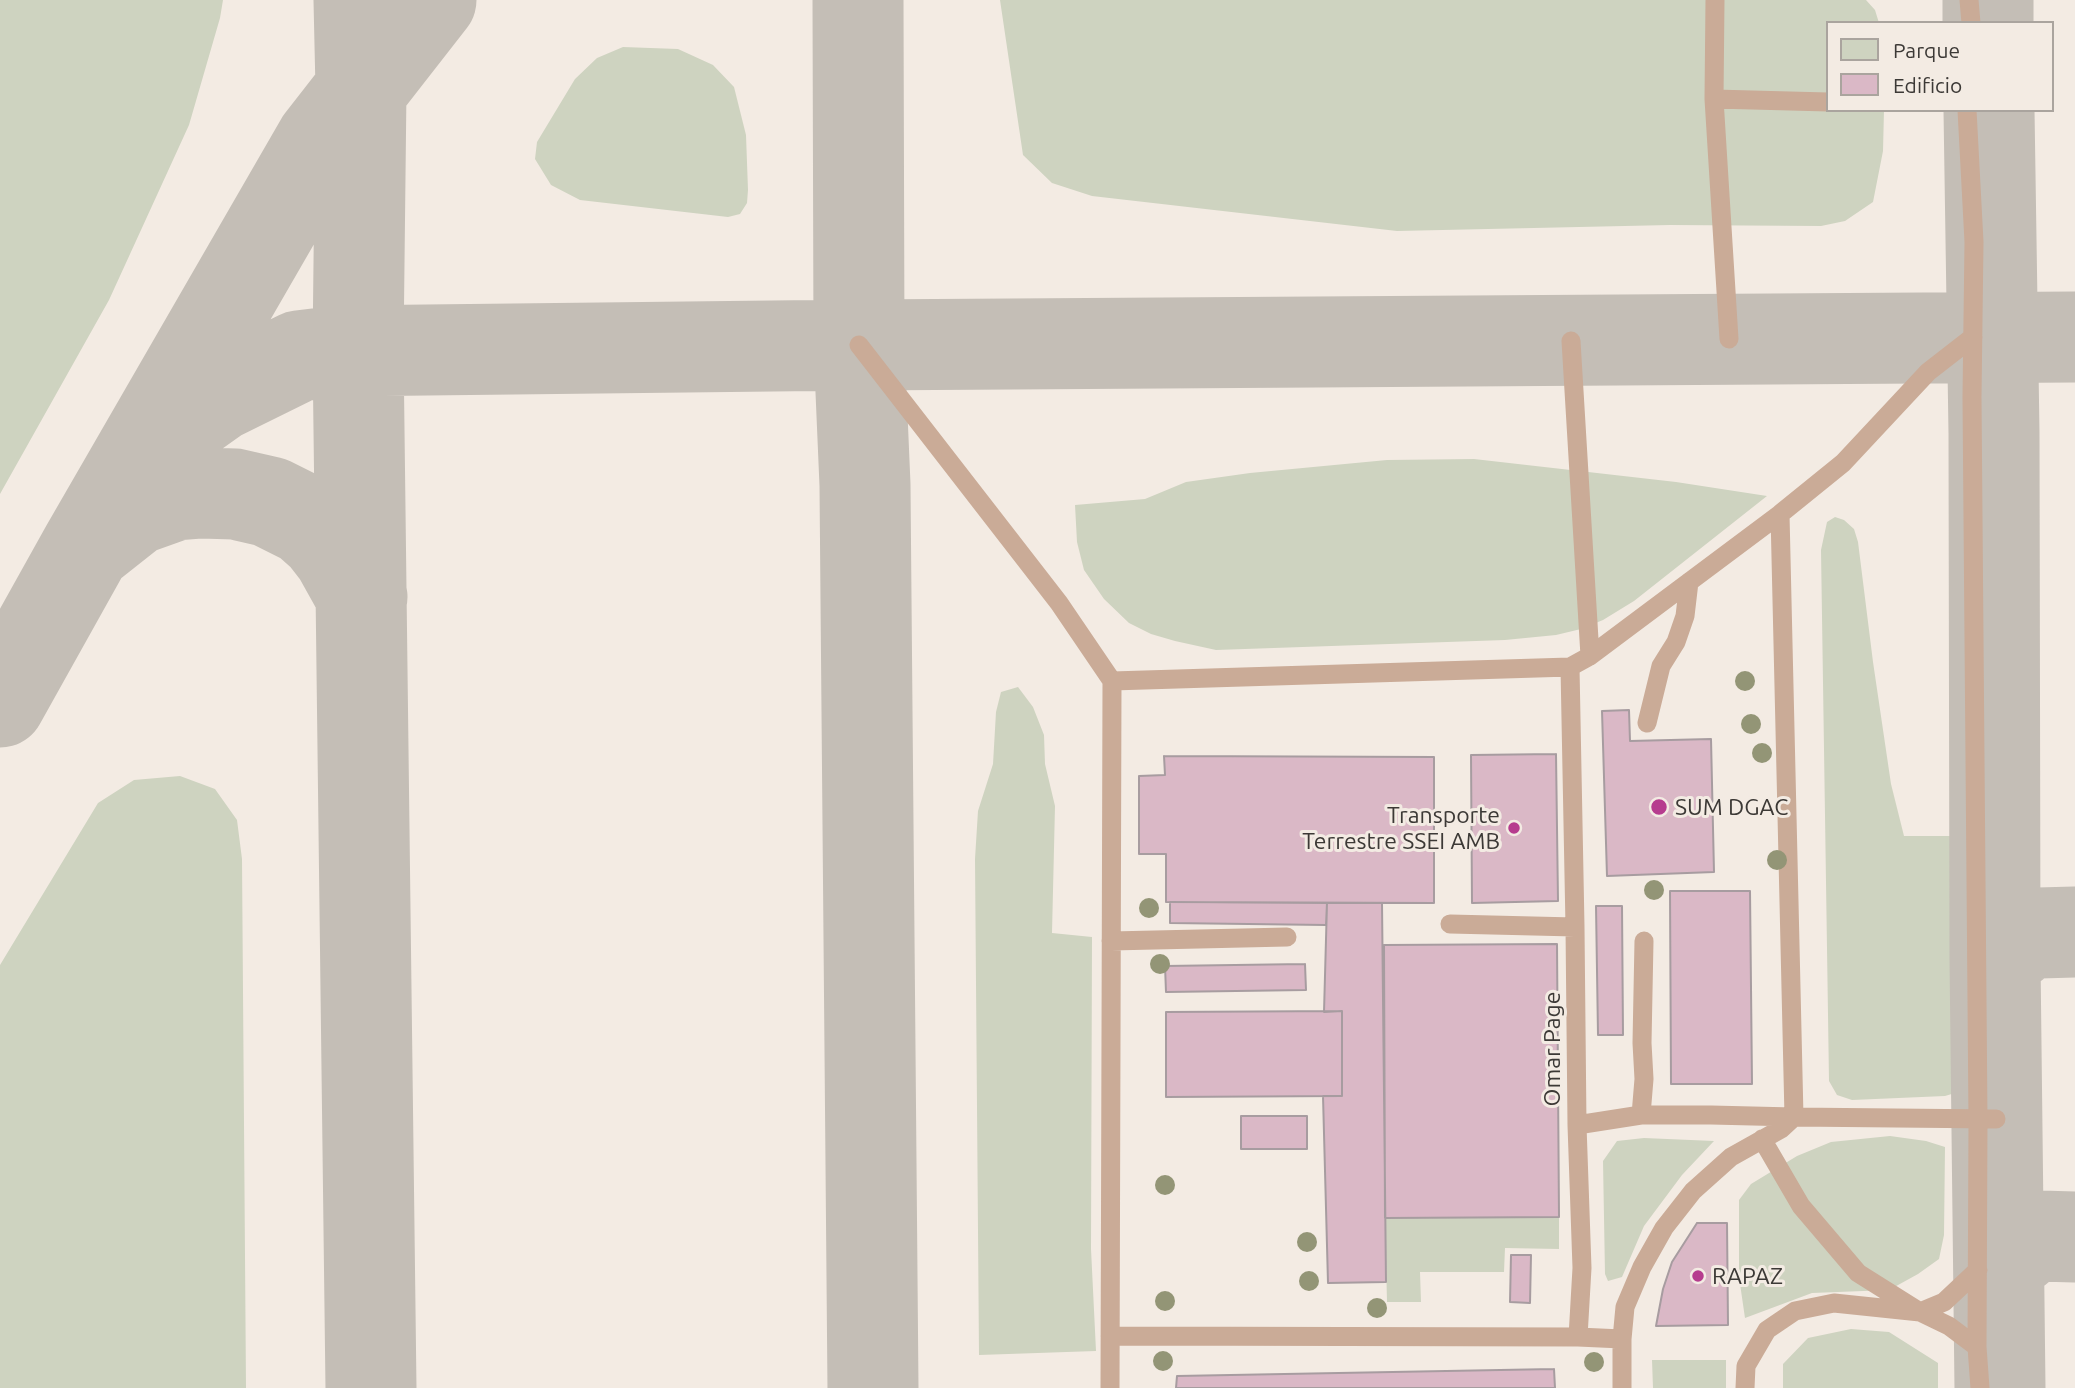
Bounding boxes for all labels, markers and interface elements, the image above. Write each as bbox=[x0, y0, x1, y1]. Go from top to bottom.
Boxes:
legend bbox=[1826, 21, 2054, 112]
text: Parque bbox=[1893, 38, 1960, 62]
text: Edificio bbox=[1893, 73, 1962, 97]
place label: SUM DGAC bbox=[1675, 793, 1788, 821]
marker: SUM DGAC bbox=[1649, 797, 1669, 817]
place label: Transporte Terrestre SSEI AMB bbox=[1302, 801, 1500, 855]
marker: Transporte Terrestre SSEI AMB bbox=[1506, 820, 1522, 836]
street label: Omar Page bbox=[1538, 992, 1566, 1106]
place label: RAPAZ bbox=[1712, 1262, 1783, 1290]
marker: RAPAZ bbox=[1690, 1268, 1706, 1284]

